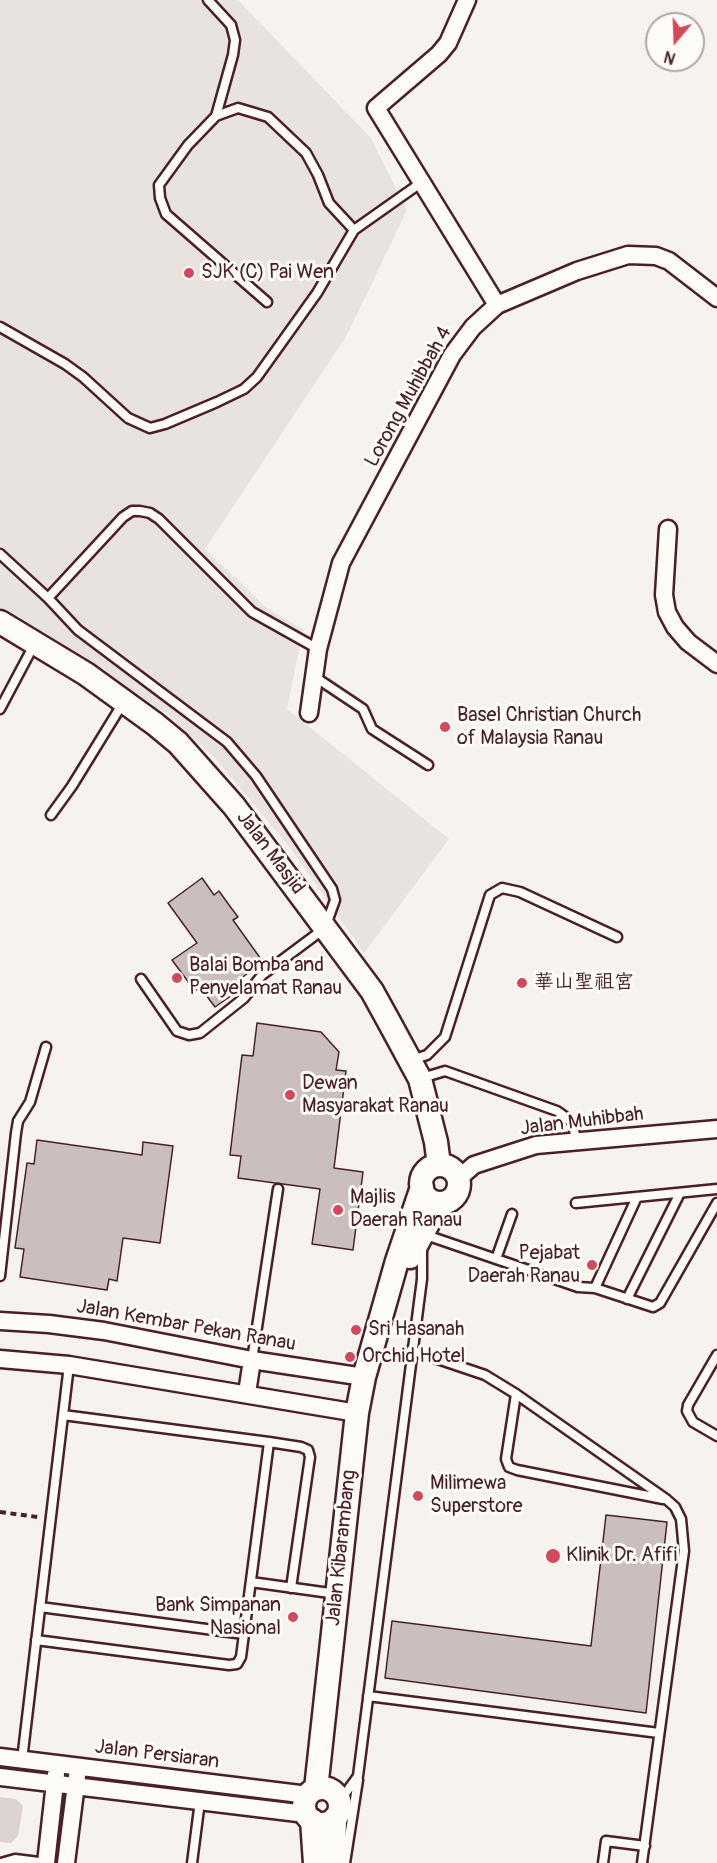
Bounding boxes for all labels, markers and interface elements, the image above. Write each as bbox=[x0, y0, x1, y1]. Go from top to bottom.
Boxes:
north arrow bbox=[645, 12, 705, 72]
text: N bbox=[661, 46, 678, 68]
place label: SJK (C) Pai Wen bbox=[201, 261, 334, 285]
marker: SJK (C) Pai Wen bbox=[182, 266, 196, 280]
street label: Lorong Muhibbah 4 bbox=[360, 323, 458, 471]
place label: Basel Christian Church of Malaysia Ranau bbox=[457, 704, 641, 751]
marker: Basel Christian Church of Malaysia Ranau bbox=[438, 720, 452, 734]
street label: Jalan Masjid bbox=[231, 806, 309, 900]
place label: Balai Bomba and Penyelamat Ranau bbox=[189, 954, 342, 1001]
marker: Balai Bomba and Penyelamat Ranau bbox=[170, 971, 184, 985]
place label: 華山聖祖宮 bbox=[534, 971, 634, 995]
marker: 華山聖祖宮 bbox=[515, 976, 529, 990]
place label: Dewan Masyarakat Ranau bbox=[302, 1072, 449, 1119]
marker: Dewan Masyarakat Ranau bbox=[283, 1088, 297, 1102]
street label: Jalan Muhibbah bbox=[519, 1103, 645, 1141]
place label: Majlis Daerah Ranau bbox=[350, 1186, 462, 1233]
marker: Majlis Daerah Ranau bbox=[331, 1203, 345, 1217]
place label: Pejabat Daerah Ranau bbox=[468, 1242, 580, 1289]
marker: Pejabat Daerah Ranau bbox=[585, 1258, 599, 1272]
street label: Jalan Kembar Pekan Ranau bbox=[74, 1295, 298, 1357]
place label: Sri Hasanah bbox=[368, 1318, 464, 1342]
marker: Sri Hasanah bbox=[349, 1323, 363, 1337]
place label: Orchid Hotel bbox=[362, 1345, 465, 1369]
marker: Orchid Hotel bbox=[343, 1350, 357, 1364]
street label: Jalan Kibarambang bbox=[322, 1469, 362, 1627]
place label: Milimewa Superstore bbox=[430, 1472, 522, 1519]
marker: Milimewa Superstore bbox=[411, 1489, 425, 1503]
place label: Klinik Dr. Afifi bbox=[566, 1544, 677, 1568]
marker: Klinik Dr. Afifi bbox=[544, 1547, 562, 1565]
place label: Bank Simpanan Nasional bbox=[155, 1594, 281, 1641]
marker: Bank Simpanan Nasional bbox=[286, 1610, 300, 1624]
street label: Jalan Persiaran bbox=[94, 1735, 220, 1775]

